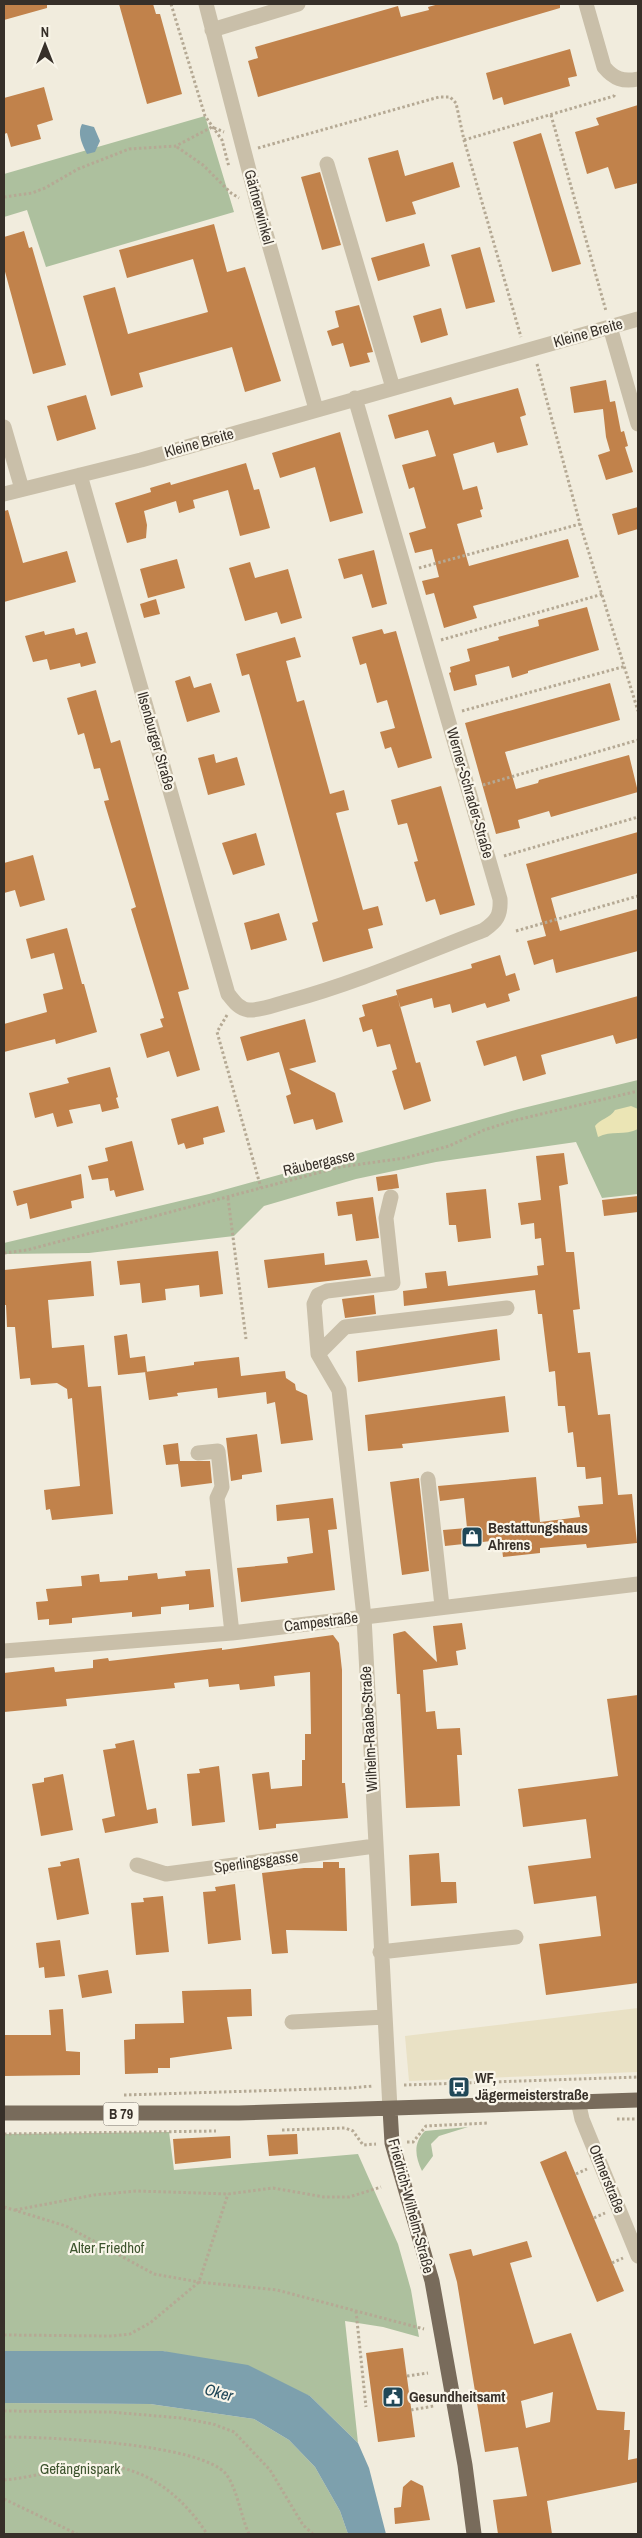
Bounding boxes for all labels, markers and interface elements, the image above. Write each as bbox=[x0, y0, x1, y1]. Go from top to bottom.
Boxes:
north arrow bbox=[20, 20, 70, 70]
text: N bbox=[41, 23, 49, 41]
street label: Gärtnerwinkel bbox=[239, 167, 280, 247]
street label: Kleine Breite bbox=[551, 313, 625, 352]
street label: Kleine Breite bbox=[162, 423, 236, 462]
street label: Ilsenburger Straße bbox=[132, 689, 181, 793]
street label: Werner-Schrader-Straße bbox=[442, 725, 499, 861]
street label: Räubergasse bbox=[281, 1144, 357, 1181]
place label: Bestattungshaus Ahrens bbox=[488, 1517, 588, 1555]
shop icon: Bestattungshaus Ahrens bbox=[460, 1525, 484, 1549]
street label: Campestraße bbox=[283, 1607, 359, 1636]
street label: Wilhelm-Raabe-Straße bbox=[355, 1666, 382, 1792]
street label: Sperlingsgasse bbox=[212, 1845, 300, 1878]
place label: WF, Jägermeisterstraße bbox=[475, 2067, 589, 2105]
bus stop icon: WF, Jägermeisterstraße bbox=[447, 2075, 471, 2099]
road number: B 79 bbox=[104, 2102, 138, 2126]
street label: Friedrich-Wilhelm-Straße bbox=[383, 2136, 440, 2276]
street label: Ottmerstraße bbox=[584, 2141, 631, 2216]
park label: Alter Friedhof bbox=[69, 2237, 145, 2258]
water label: Oker bbox=[202, 2378, 236, 2406]
public building icon: Gesundheitsamt bbox=[381, 2385, 405, 2409]
place label: Gesundheitsamt bbox=[409, 2386, 505, 2407]
park label: Gefängnispark bbox=[40, 2458, 121, 2479]

